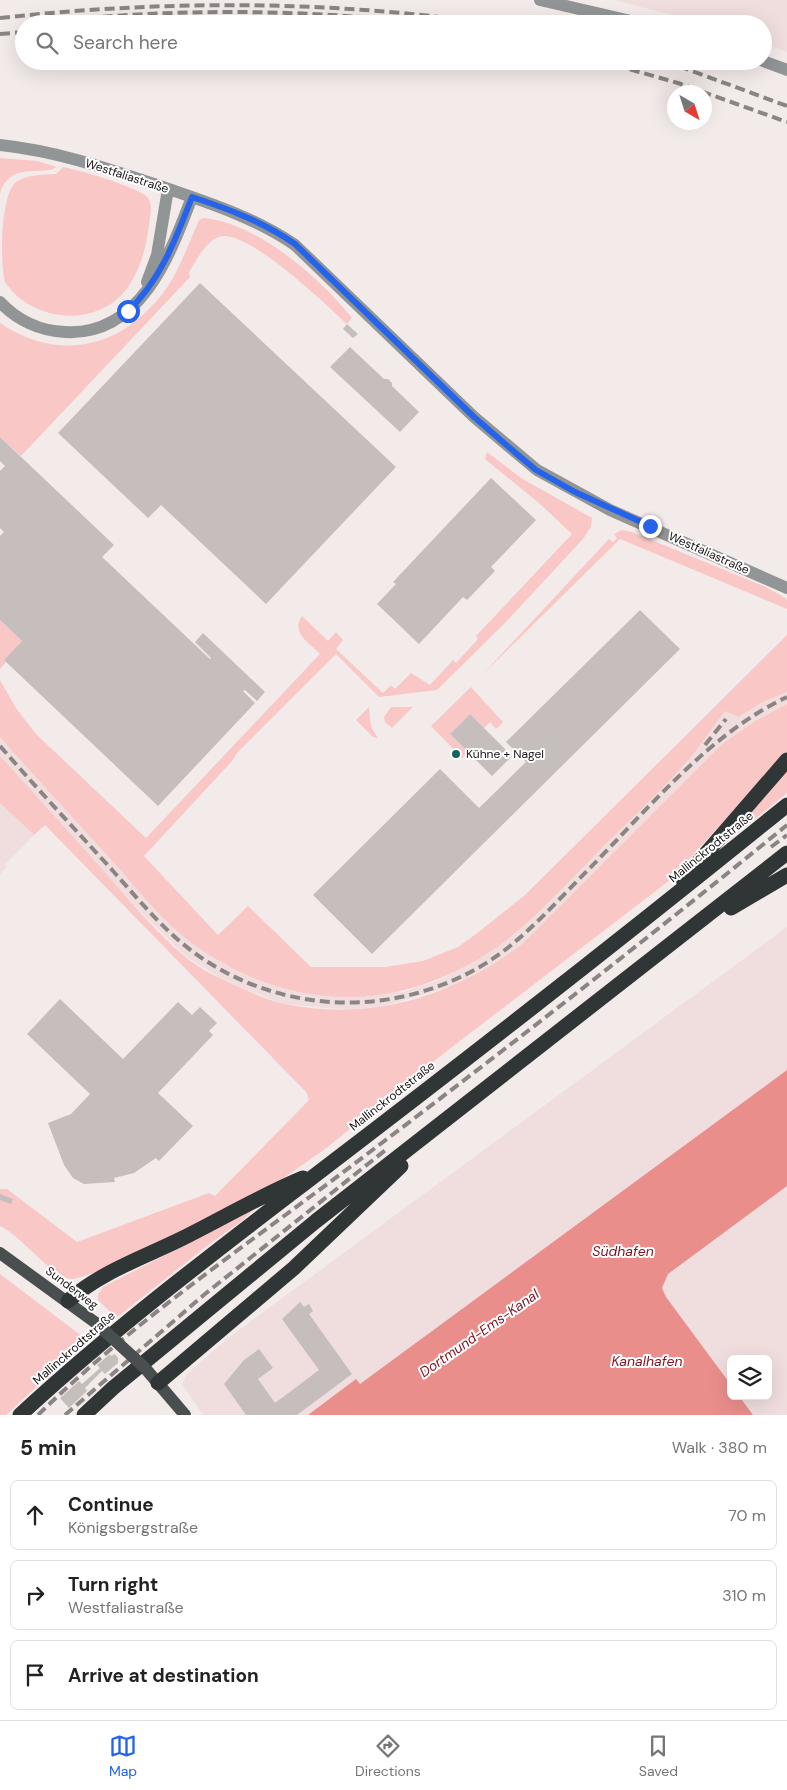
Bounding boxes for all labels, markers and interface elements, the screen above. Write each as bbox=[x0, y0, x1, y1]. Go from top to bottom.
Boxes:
search box bbox=[15, 15, 772, 70]
icon: search bbox=[33, 29, 61, 57]
text: Search here bbox=[73, 30, 178, 55]
north arrow bbox=[667, 85, 712, 130]
street label: Westfaliastraße bbox=[83, 155, 171, 197]
route start bbox=[117, 300, 140, 323]
route end bbox=[639, 515, 662, 538]
street label: Westfaliastraße bbox=[666, 528, 752, 578]
place label: Kühne + Nagel bbox=[466, 746, 544, 762]
marker: Kühne + Nagel bbox=[450, 748, 462, 760]
street label: Mallinckrodtstraße bbox=[665, 808, 757, 886]
street label: Mallinckrodtstraße bbox=[346, 1058, 438, 1134]
water label: Südhafen bbox=[592, 1242, 654, 1260]
street label: Sunderweg bbox=[42, 1263, 102, 1313]
water label: Dortmund-Ems-Kanal bbox=[416, 1284, 543, 1381]
street label: Mallinckrodtstraße bbox=[29, 1308, 119, 1388]
water label: Kanalhafen bbox=[611, 1352, 683, 1370]
map controls bbox=[727, 1355, 772, 1400]
button: layers bbox=[727, 1355, 772, 1400]
text: 5 min bbox=[20, 1434, 76, 1462]
text: Walk · 380 m bbox=[672, 1437, 767, 1458]
text: Continue bbox=[68, 1492, 154, 1517]
icon: ahead bbox=[21, 1501, 49, 1529]
text: 70 m bbox=[728, 1505, 766, 1526]
text: Königsbergstraße bbox=[68, 1517, 198, 1538]
text: Turn right bbox=[68, 1572, 158, 1597]
icon: right bbox=[21, 1581, 49, 1609]
text: 310 m bbox=[722, 1585, 766, 1606]
text: Westfaliastraße bbox=[68, 1597, 184, 1618]
icon: arrive bbox=[21, 1661, 49, 1689]
text: Arrive at destination bbox=[68, 1663, 259, 1688]
tab: Map bbox=[109, 1732, 137, 1780]
tab: Directions bbox=[355, 1732, 421, 1780]
tab: Saved bbox=[639, 1732, 678, 1780]

